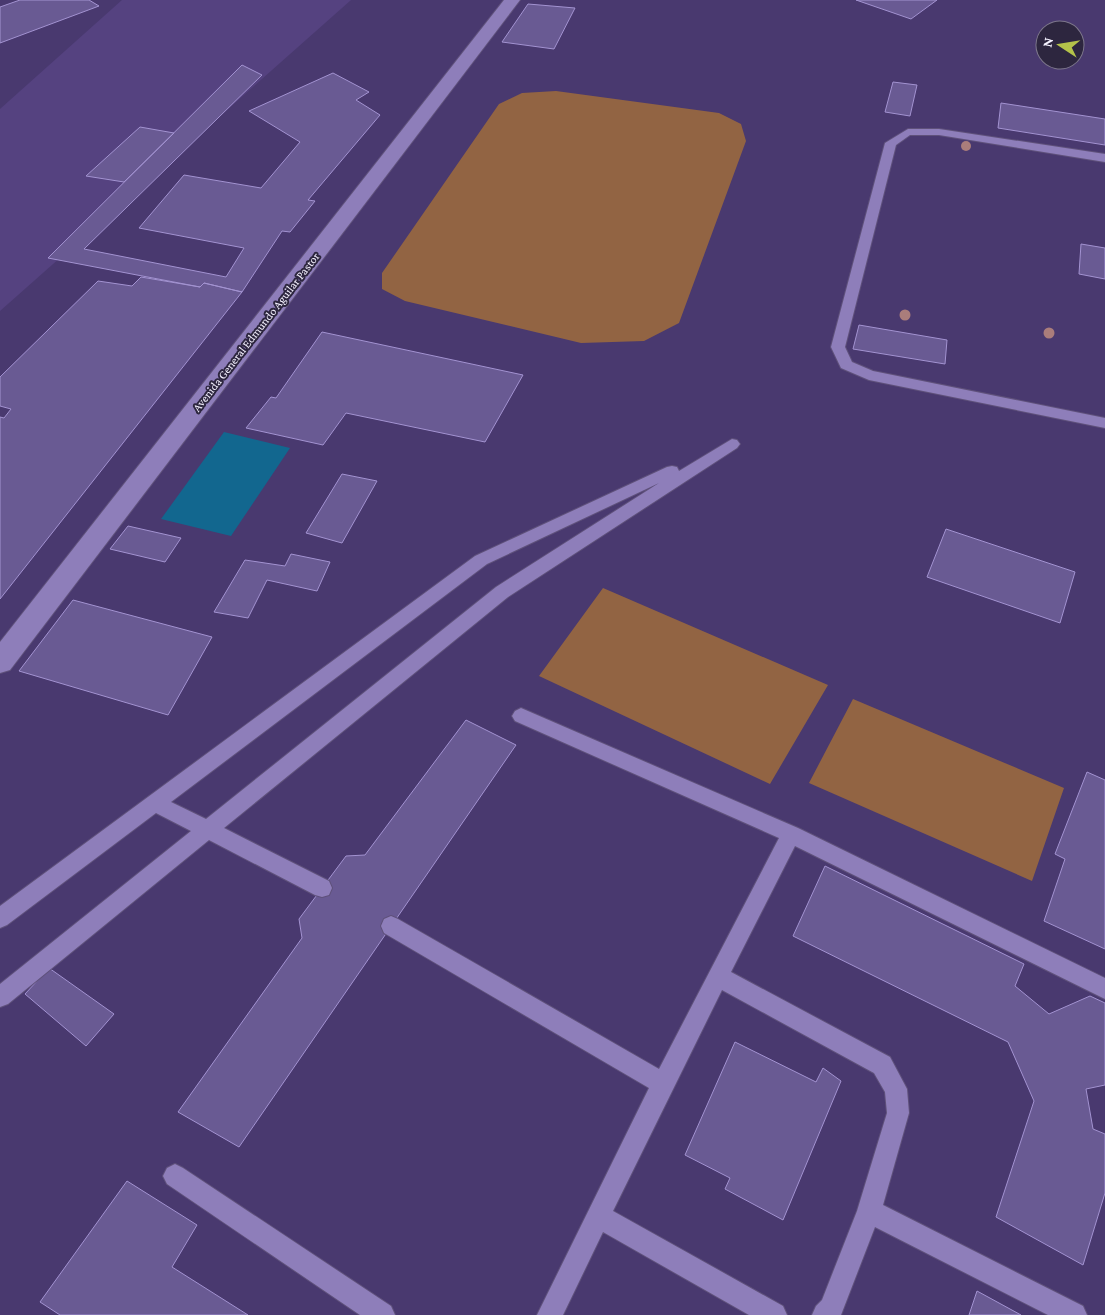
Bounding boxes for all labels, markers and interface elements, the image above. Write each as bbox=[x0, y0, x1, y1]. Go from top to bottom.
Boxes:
north arrow bbox=[1035, 20, 1085, 70]
text: N bbox=[1038, 36, 1056, 49]
street label: Avenida General Edmundo Aguilar Pastor bbox=[190, 249, 323, 414]

